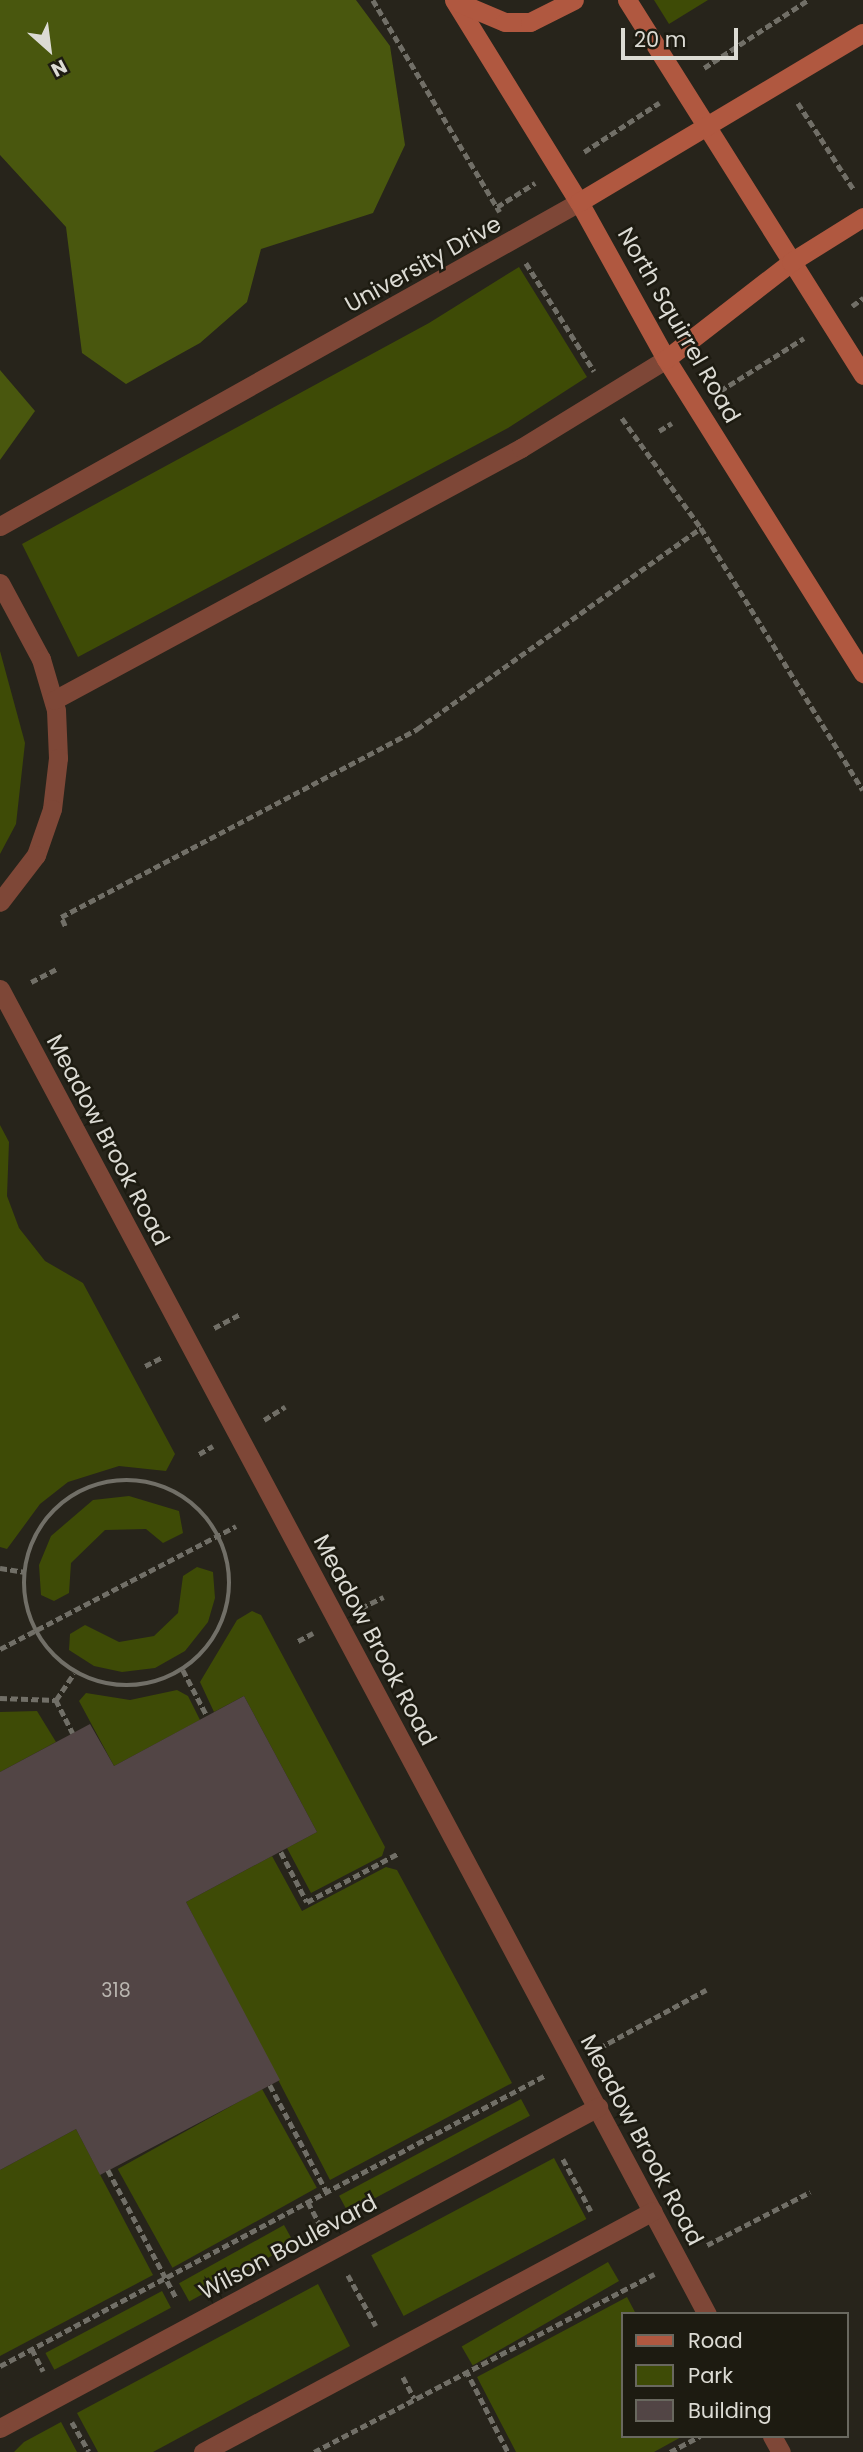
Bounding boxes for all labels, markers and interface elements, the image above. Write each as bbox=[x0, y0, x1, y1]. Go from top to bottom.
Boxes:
north arrow bbox=[14, 14, 84, 84]
scale bar bbox=[625, 14, 742, 58]
text: 20 m bbox=[634, 25, 687, 54]
text: N bbox=[46, 53, 72, 83]
street label: University Drive bbox=[340, 210, 506, 318]
street label: North Squirrel Road bbox=[612, 222, 746, 428]
street label: Meadow Brook Road bbox=[41, 1030, 175, 1250]
street label: Meadow Brook Road bbox=[308, 1530, 442, 1750]
house number: 318 bbox=[101, 1980, 131, 2002]
street label: Meadow Brook Road bbox=[575, 2030, 709, 2250]
street label: Wilson Boulevard bbox=[194, 2188, 382, 2306]
legend bbox=[622, 2312, 849, 2438]
text: Road bbox=[688, 2326, 743, 2355]
text: Park bbox=[688, 2361, 733, 2390]
text: Building bbox=[688, 2396, 772, 2425]

